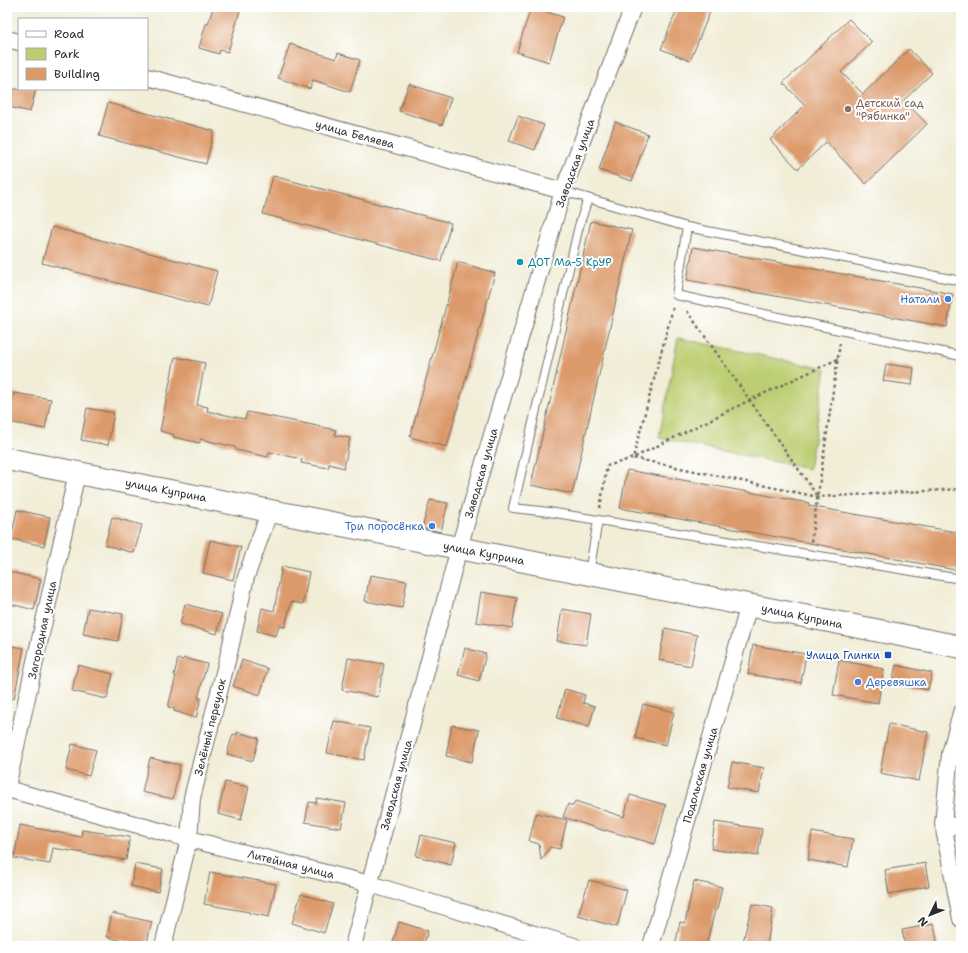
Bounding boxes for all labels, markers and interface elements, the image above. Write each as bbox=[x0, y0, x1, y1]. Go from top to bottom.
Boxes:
legend bbox=[18, 18, 148, 90]
text: Road bbox=[54, 26, 85, 42]
text: Park bbox=[54, 46, 80, 62]
text: Building bbox=[54, 66, 100, 82]
place label: Детский сад "Рябинка" bbox=[856, 96, 924, 124]
marker: Детский сад "Рябинка" bbox=[843, 104, 853, 114]
street label: улица Беляева bbox=[314, 117, 396, 152]
street label: Заводская улица bbox=[552, 117, 599, 210]
place label: ДОТ Ма-5 КрУР bbox=[528, 255, 612, 270]
marker: ДОТ Ма-5 КрУР bbox=[515, 257, 525, 267]
place label: Натали bbox=[900, 292, 940, 307]
marker: Натали bbox=[943, 294, 953, 304]
street label: Заводская улица bbox=[461, 426, 502, 520]
street label: улица Куприна bbox=[124, 475, 208, 506]
place label: Три поросёнка bbox=[345, 519, 424, 534]
marker: Три поросёнка bbox=[427, 521, 437, 531]
street label: улица Куприна bbox=[442, 538, 526, 569]
street label: Загородная улица bbox=[25, 579, 60, 681]
street label: улица Куприна bbox=[760, 601, 844, 632]
place label: Улица Глинки bbox=[806, 648, 880, 663]
marker: Улица Глинки bbox=[883, 650, 893, 660]
place label: Деревяшка bbox=[866, 675, 927, 690]
street label: Зелёный переулок bbox=[191, 677, 230, 777]
marker: Деревяшка bbox=[853, 677, 863, 687]
street label: Подольская улица bbox=[680, 725, 721, 825]
street label: Заводская улица bbox=[377, 738, 416, 832]
street label: Литейная улица bbox=[246, 846, 336, 883]
north arrow bbox=[910, 895, 950, 935]
text: N bbox=[914, 913, 932, 930]

